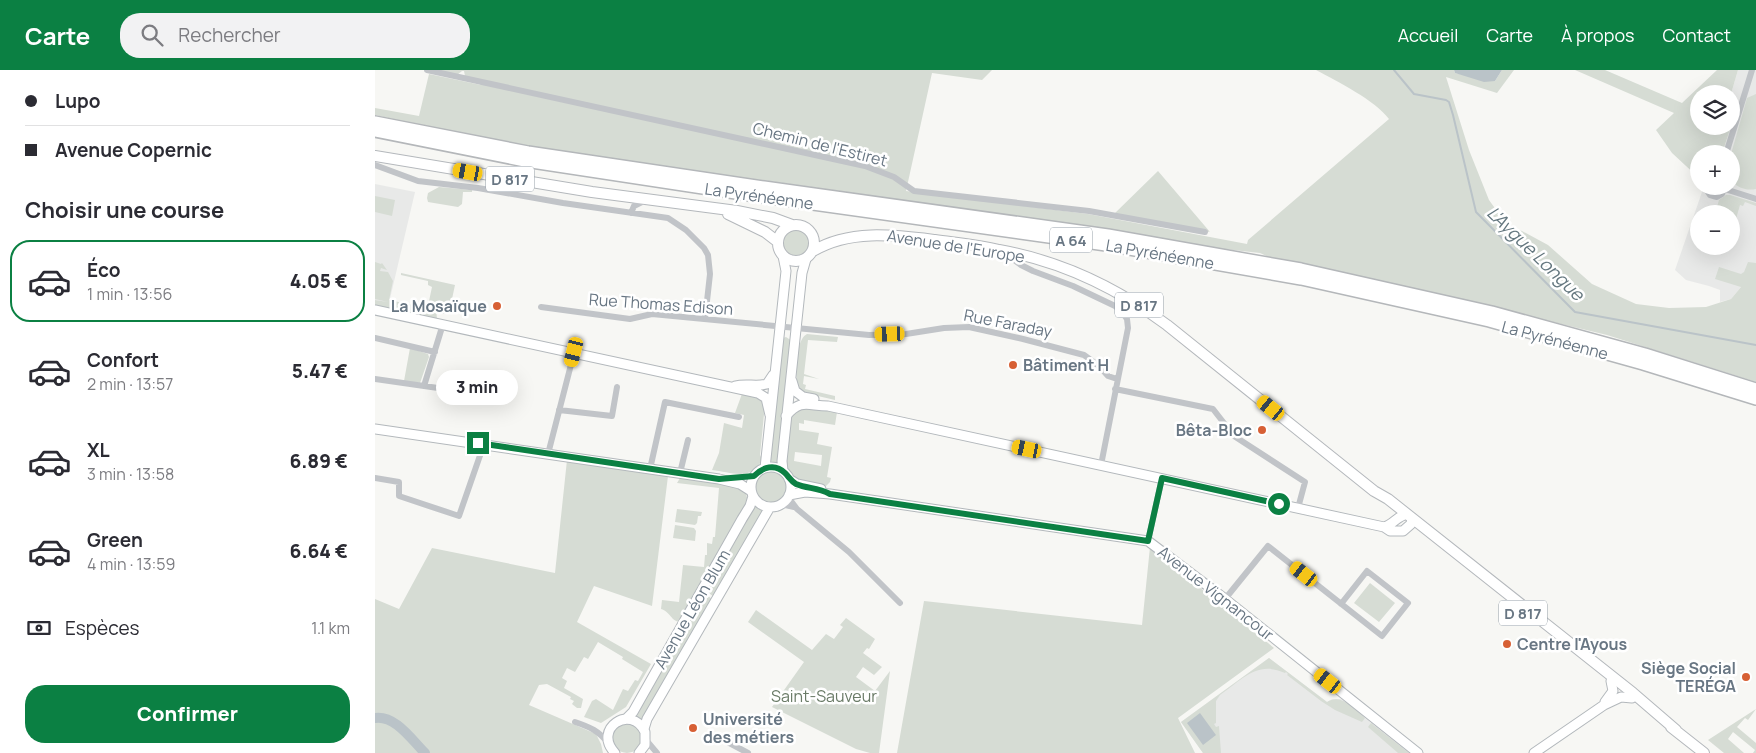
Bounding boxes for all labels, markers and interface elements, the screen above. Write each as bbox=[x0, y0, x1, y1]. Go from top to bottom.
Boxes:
search box bbox=[120, 13, 470, 58]
text: Carte bbox=[25, 19, 90, 52]
icon: search bbox=[138, 21, 166, 49]
text: Rechercher bbox=[178, 22, 281, 48]
text: Accueil bbox=[1398, 23, 1458, 47]
text: Carte bbox=[1486, 23, 1533, 47]
text: À propos bbox=[1561, 23, 1634, 47]
text: Contact bbox=[1662, 23, 1731, 47]
map controls bbox=[1690, 85, 1740, 255]
button: layers bbox=[1690, 85, 1740, 135]
text: Lupo bbox=[55, 88, 100, 114]
street label: Chemin de l'Estiret bbox=[750, 117, 890, 171]
text: Avenue Copernic bbox=[55, 137, 212, 163]
button: + bbox=[1690, 145, 1740, 195]
car bbox=[451, 162, 484, 182]
road number: D 817 bbox=[486, 166, 534, 192]
street label: La Pyrénéenne bbox=[703, 177, 815, 215]
text: Choisir une course bbox=[25, 195, 224, 225]
water label: L'Aygue Longue bbox=[1482, 200, 1591, 307]
button: − bbox=[1690, 205, 1740, 255]
street label: Avenue de l'Europe bbox=[886, 224, 1026, 268]
road number: A 64 bbox=[1050, 228, 1092, 252]
street label: La Pyrénéenne bbox=[1104, 234, 1216, 274]
text: Éco bbox=[87, 257, 121, 283]
icon: car bbox=[27, 259, 72, 304]
text: 4.05 € bbox=[290, 268, 348, 294]
text: 1 min · 13:56 bbox=[87, 283, 172, 305]
street label: Rue Thomas Edison bbox=[588, 288, 734, 320]
road number: D 817 bbox=[1115, 292, 1163, 318]
place label: La Mosaïque bbox=[391, 295, 487, 317]
marker: La Mosaïque bbox=[491, 300, 503, 312]
street label: Rue Faraday bbox=[962, 304, 1055, 342]
street label: La Pyrénéenne bbox=[1499, 315, 1611, 365]
car bbox=[874, 326, 905, 342]
car bbox=[563, 336, 584, 368]
text: Confort bbox=[87, 347, 159, 373]
icon: car bbox=[27, 349, 72, 394]
place label: Bâtiment H bbox=[1023, 354, 1109, 376]
text: 5.47 € bbox=[292, 358, 348, 384]
marker: Bâtiment H bbox=[1007, 359, 1019, 371]
callout: 3 min bbox=[437, 370, 519, 406]
text: 2 min · 13:57 bbox=[87, 373, 173, 395]
text: 3 min bbox=[456, 376, 498, 398]
car bbox=[1254, 393, 1287, 423]
place label: Bêta-Bloc bbox=[1176, 419, 1252, 441]
marker: Bêta-Bloc bbox=[1256, 424, 1268, 436]
route end bbox=[467, 432, 489, 454]
text: XL bbox=[87, 437, 110, 463]
icon: car bbox=[27, 439, 72, 484]
car bbox=[1010, 439, 1043, 459]
text: 6.89 € bbox=[289, 448, 348, 474]
text: 3 min · 13:58 bbox=[87, 463, 174, 485]
route start bbox=[1268, 493, 1290, 515]
text: Green bbox=[87, 527, 143, 553]
icon: car bbox=[27, 529, 72, 574]
text: 6.64 € bbox=[290, 538, 348, 564]
street label: Avenue Vignancour bbox=[1153, 541, 1279, 645]
street label: Avenue Léon Blum bbox=[649, 545, 735, 673]
text: 4 min · 13:59 bbox=[87, 553, 176, 575]
car bbox=[1287, 559, 1320, 589]
road number: D 817 bbox=[1499, 600, 1547, 626]
icon: cash bbox=[25, 614, 53, 642]
text: Espèces bbox=[65, 615, 139, 641]
text: 1.1 km bbox=[311, 617, 350, 639]
place label: Centre l'Ayous bbox=[1517, 633, 1628, 655]
marker: Centre l'Ayous bbox=[1501, 638, 1513, 650]
place label: Siège Social TERÉGA bbox=[1641, 657, 1736, 697]
car bbox=[1311, 666, 1344, 696]
marker: Siège Social TERÉGA bbox=[1740, 671, 1752, 683]
button: Confirmer bbox=[25, 685, 350, 743]
park label: Saint-Sauveur bbox=[771, 685, 877, 707]
place label: Université des métiers bbox=[703, 708, 794, 748]
marker: Université des métiers bbox=[687, 722, 699, 734]

